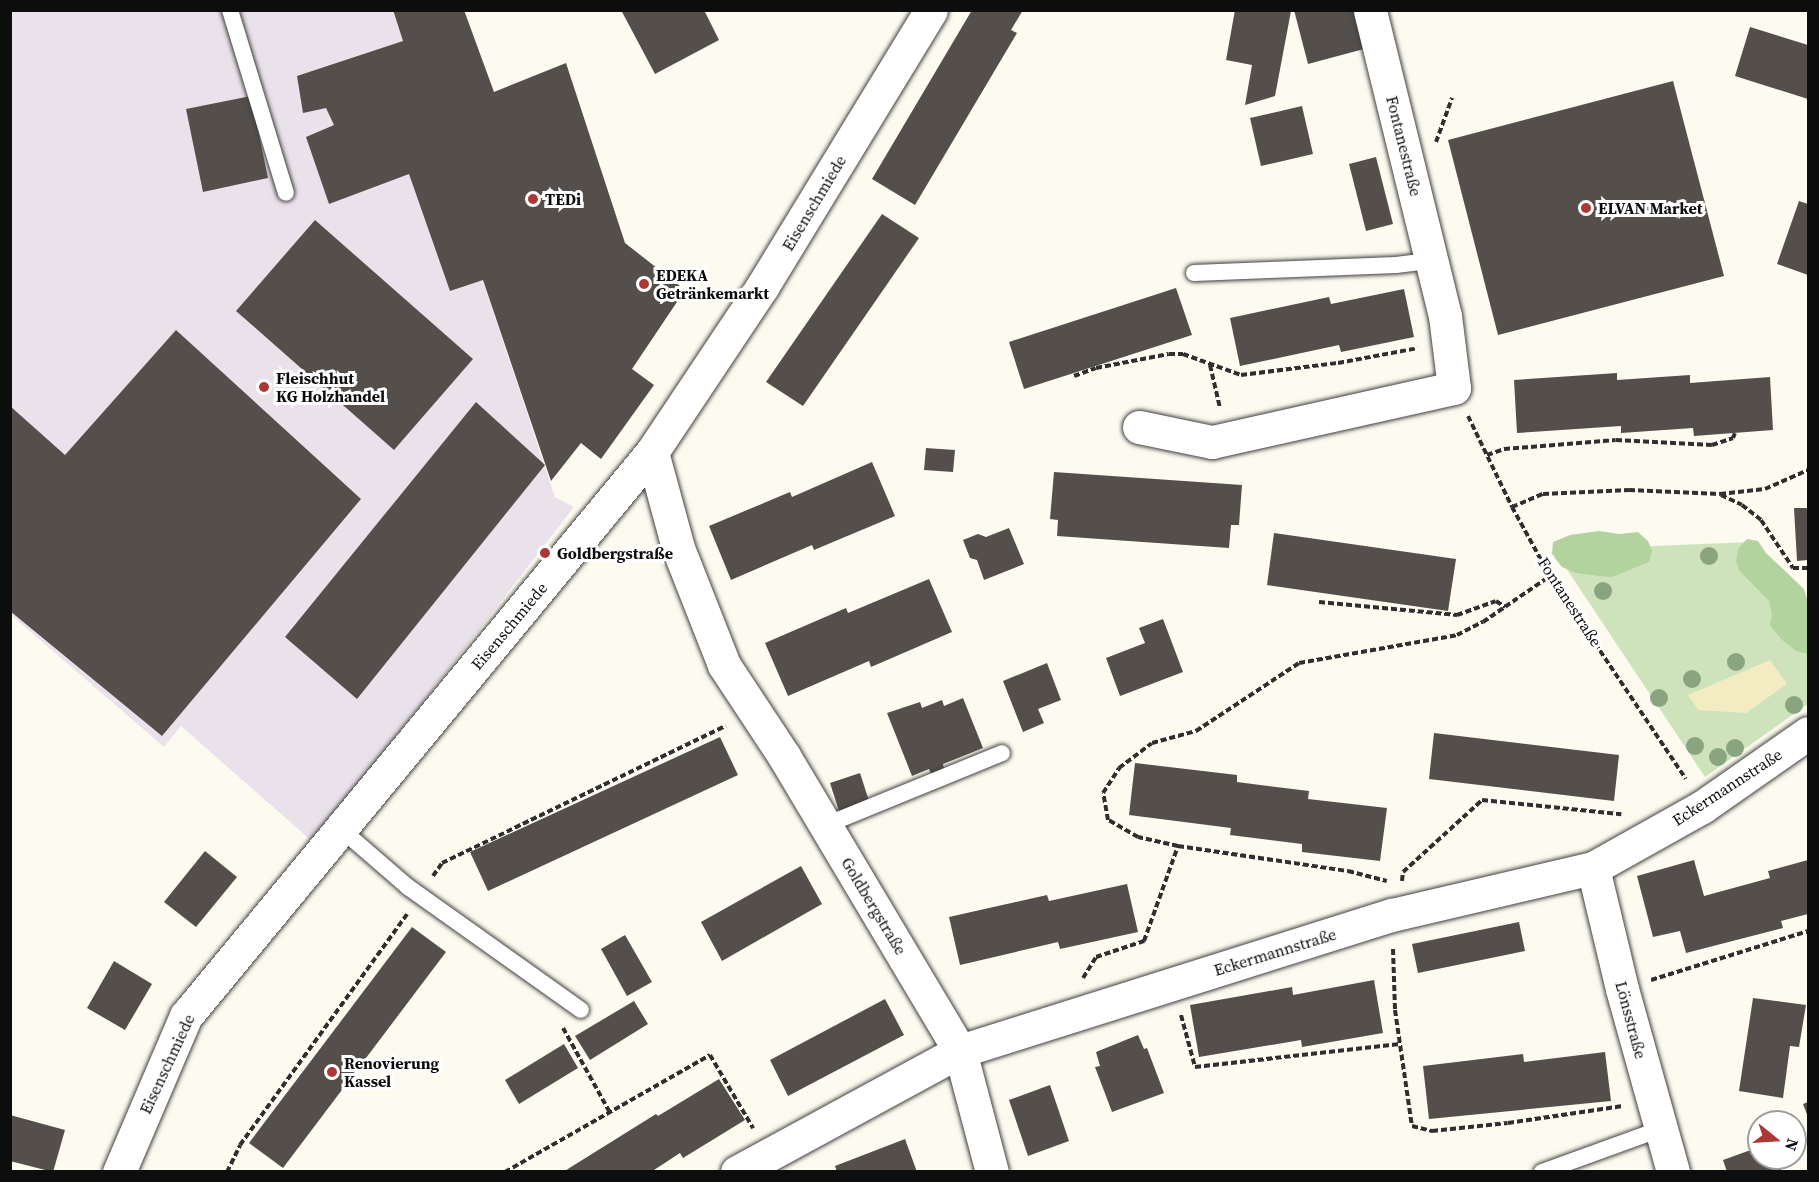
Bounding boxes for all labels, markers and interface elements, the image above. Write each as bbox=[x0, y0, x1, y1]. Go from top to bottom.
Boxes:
street label: Fontanestraße bbox=[1382, 94, 1426, 198]
street label: Eisenschmiede bbox=[778, 152, 850, 254]
place label: TEDi bbox=[545, 189, 581, 209]
marker: TEDi bbox=[526, 192, 540, 206]
place label: ELVAN Market bbox=[1598, 198, 1702, 218]
marker: ELVAN Market bbox=[1579, 201, 1593, 215]
place label: EDEKA Getränkemarkt bbox=[656, 265, 769, 303]
marker: EDEKA Getränkemarkt bbox=[637, 277, 651, 291]
place label: Fleischhut KG Holzhandel bbox=[276, 368, 385, 406]
marker: Fleischhut KG Holzhandel bbox=[257, 380, 271, 394]
place label: Goldbergstraße bbox=[557, 543, 673, 563]
marker: Goldbergstraße bbox=[538, 546, 552, 560]
street label: Fontanestraße bbox=[1534, 554, 1606, 650]
street label: Eisenschmiede bbox=[467, 578, 551, 674]
street label: Eckermannstraße bbox=[1669, 744, 1785, 830]
street label: Goldbergstraße bbox=[837, 854, 911, 958]
street label: Eckermannstraße bbox=[1211, 924, 1339, 980]
street label: Lönsstraße bbox=[1611, 979, 1651, 1061]
street label: Eisenschmiede bbox=[135, 1011, 199, 1117]
place label: Renovierung Kassel bbox=[344, 1053, 439, 1091]
marker: Renovierung Kassel bbox=[325, 1065, 339, 1079]
north arrow bbox=[1747, 1110, 1807, 1170]
text: N bbox=[1780, 1136, 1804, 1154]

